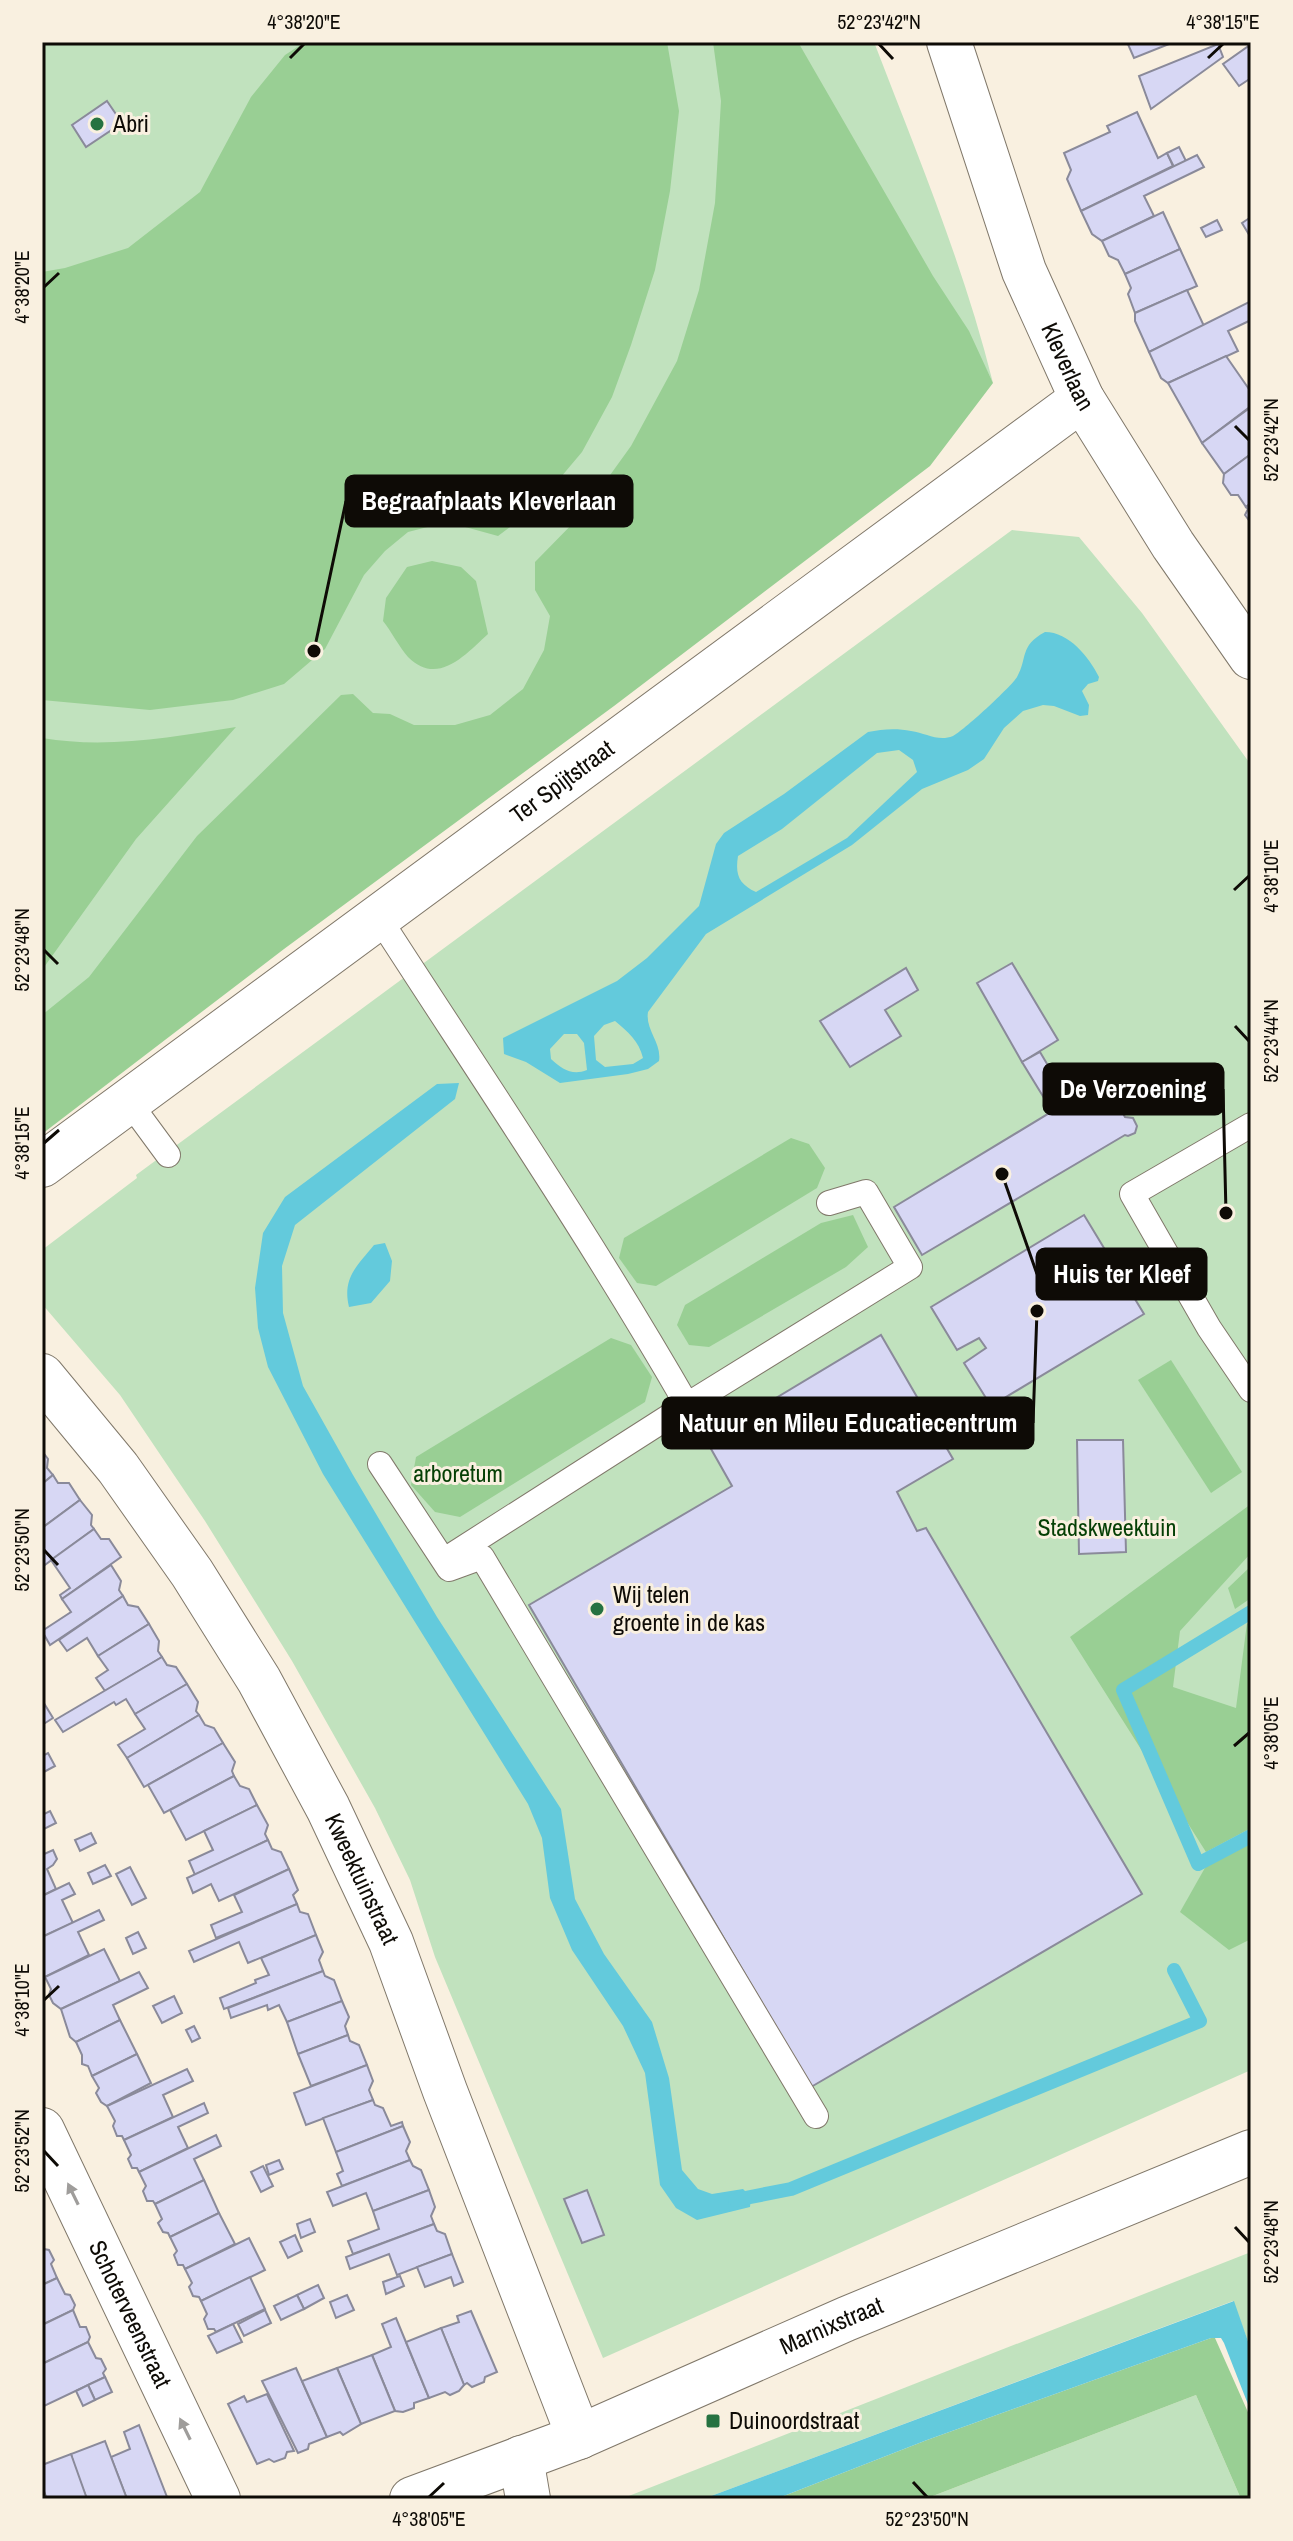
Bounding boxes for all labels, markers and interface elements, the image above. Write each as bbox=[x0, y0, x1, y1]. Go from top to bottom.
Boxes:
text: 4°38'20"E bbox=[267, 8, 341, 35]
text: 52°23'42"N bbox=[837, 8, 921, 35]
text: 4°38'15"E bbox=[1186, 8, 1260, 35]
place label: Abri bbox=[112, 107, 149, 139]
marker: Abri bbox=[88, 115, 106, 133]
text: 4°38'20"E bbox=[8, 250, 35, 324]
street label: Kleverlaan bbox=[1034, 317, 1102, 416]
text: 52°23'42"N bbox=[1257, 398, 1284, 482]
callout: Begraafplaats Kleverlaan bbox=[346, 476, 632, 526]
text: Begraafplaats Kleverlaan bbox=[362, 483, 616, 518]
street label: Ter Spijtstraat bbox=[503, 732, 620, 830]
text: 4°38'10"E bbox=[1257, 839, 1284, 913]
text: 52°23'48"N bbox=[8, 908, 35, 992]
text: 52°23'44"N bbox=[1257, 999, 1284, 1083]
callout: De Verzoening bbox=[1044, 1064, 1223, 1114]
text: De Verzoening bbox=[1060, 1071, 1206, 1106]
text: 4°38'15"E bbox=[8, 1106, 35, 1180]
callout: Huis ter Kleef bbox=[1037, 1249, 1206, 1299]
text: Huis ter Kleef bbox=[1053, 1256, 1192, 1291]
callout: Natuur en Mileu Educatiecentrum bbox=[663, 1398, 1033, 1448]
text: Natuur en Mileu Educatiecentrum bbox=[679, 1405, 1017, 1440]
park label: arboretum bbox=[413, 1457, 503, 1489]
text: 52°23'50"N bbox=[8, 1508, 35, 1592]
park label: Stadskweektuin bbox=[1038, 1511, 1176, 1543]
place label: Wij telen groente in de kas bbox=[613, 1578, 765, 1638]
marker: Wij telen groente in de kas bbox=[588, 1600, 606, 1618]
text: 4°38'05"E bbox=[1257, 1696, 1284, 1770]
street label: Kweektuinstraat bbox=[318, 1808, 407, 1950]
text: 4°38'10"E bbox=[8, 1963, 35, 2037]
text: 52°23'52"N bbox=[8, 2109, 35, 2193]
one-way arrow bbox=[66, 2182, 80, 2206]
text: 52°23'48"N bbox=[1257, 2200, 1284, 2284]
street label: Schoterveenstraat bbox=[82, 2235, 180, 2393]
street label: Marnixstraat bbox=[774, 2288, 888, 2361]
place label: Duinoordstraat bbox=[729, 2404, 860, 2436]
marker: Duinoordstraat bbox=[704, 2412, 722, 2430]
one-way arrow bbox=[178, 2417, 192, 2440]
text: 4°38'05"E bbox=[392, 2505, 466, 2532]
text: 52°23'50"N bbox=[885, 2505, 969, 2532]

